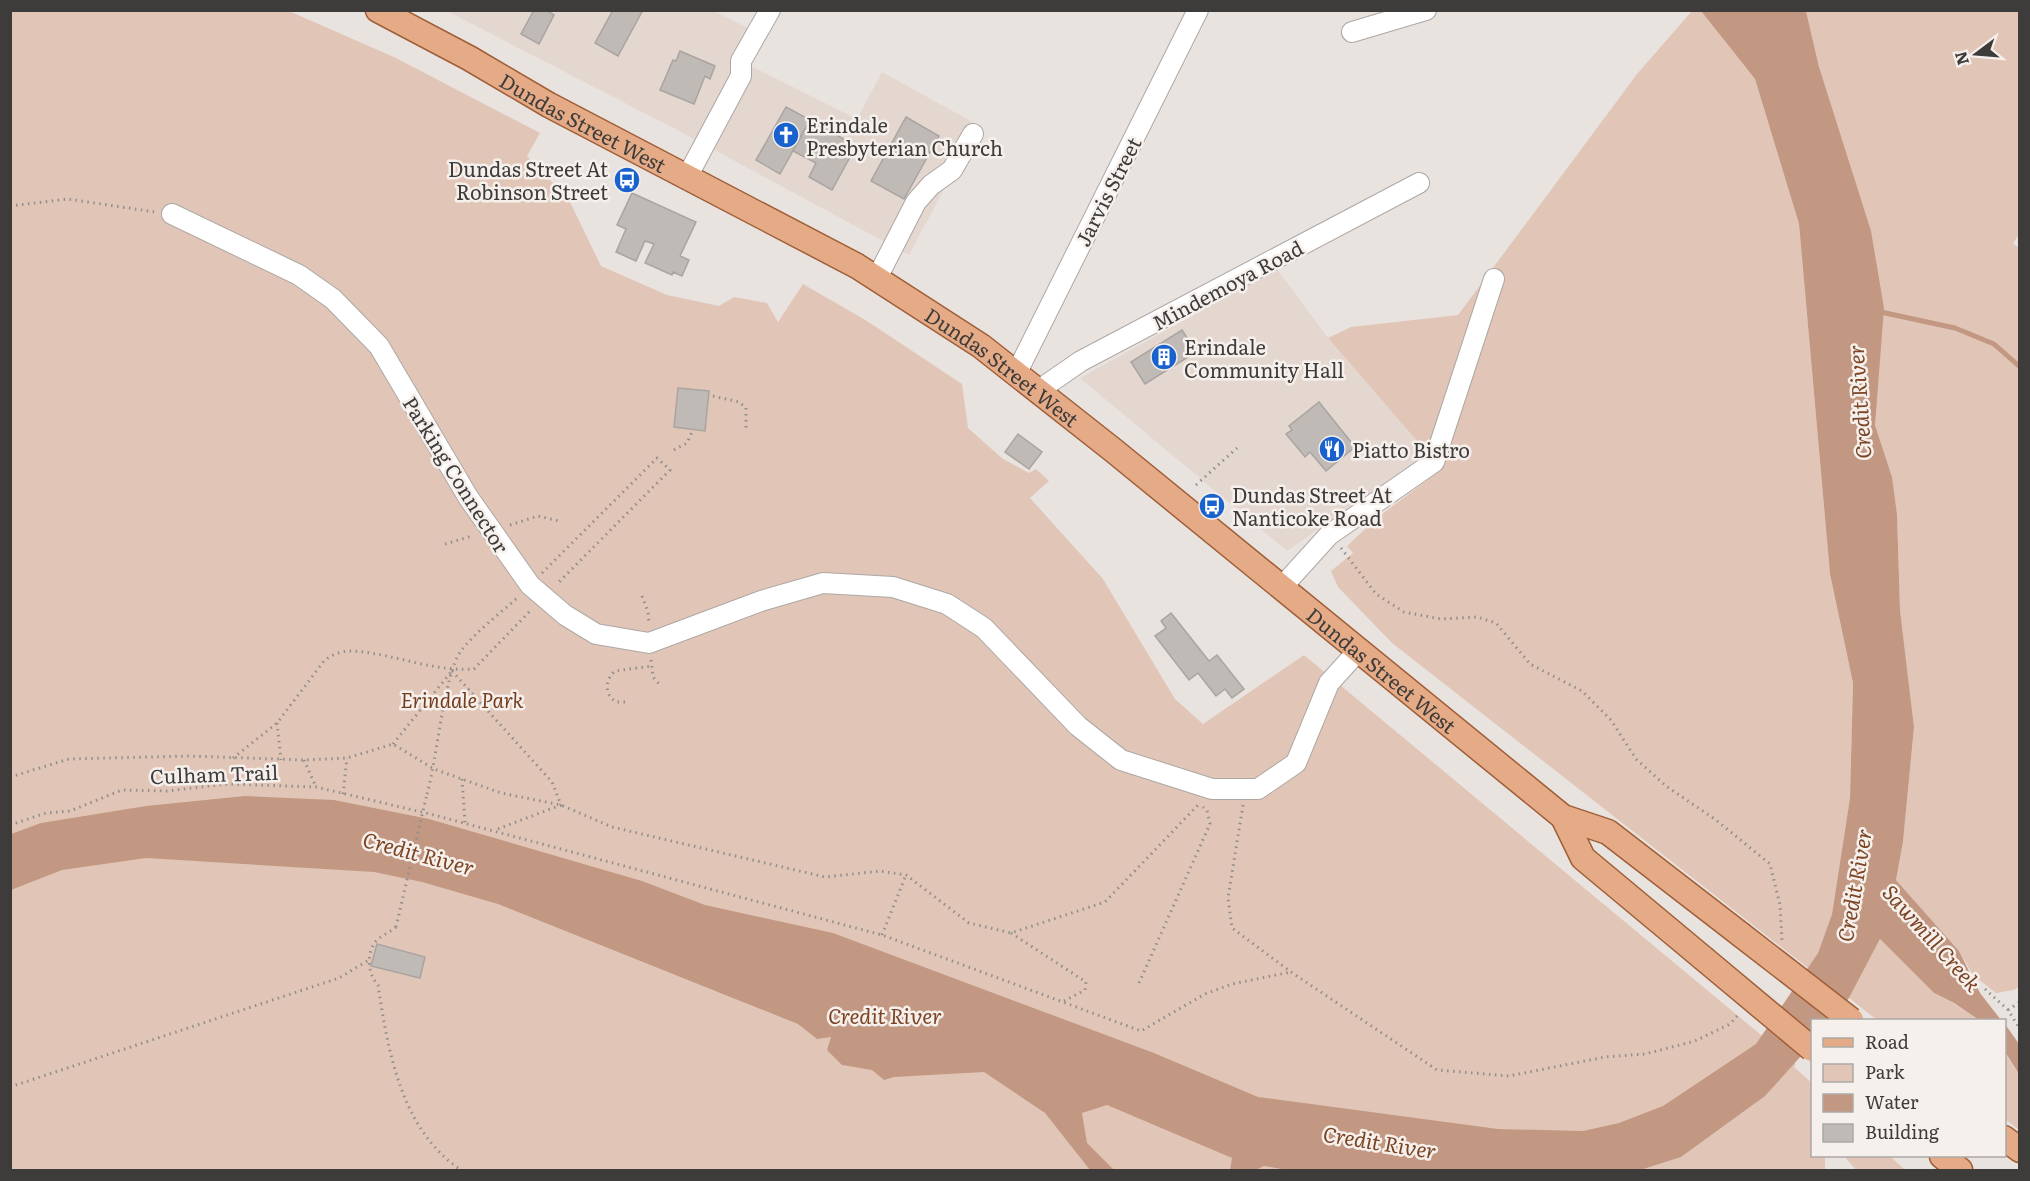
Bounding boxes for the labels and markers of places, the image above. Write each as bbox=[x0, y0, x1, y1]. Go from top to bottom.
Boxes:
place label: Erindale Presbyterian Church bbox=[806, 109, 1003, 162]
church icon: Erindale Presbyterian Church bbox=[771, 120, 801, 150]
place label: Dundas Street At Robinson Street bbox=[448, 153, 608, 206]
bus stop icon: Dundas Street At Robinson Street bbox=[612, 165, 642, 195]
place label: Erindale Community Hall bbox=[1184, 331, 1344, 384]
building icon: Erindale Community Hall bbox=[1149, 342, 1179, 372]
restaurant icon: Piatto Bistro bbox=[1317, 434, 1347, 464]
place label: Piatto Bistro bbox=[1352, 434, 1470, 464]
place label: Dundas Street At Nanticoke Road bbox=[1232, 479, 1392, 532]
bus stop icon: Dundas Street At Nanticoke Road bbox=[1197, 491, 1227, 521]

